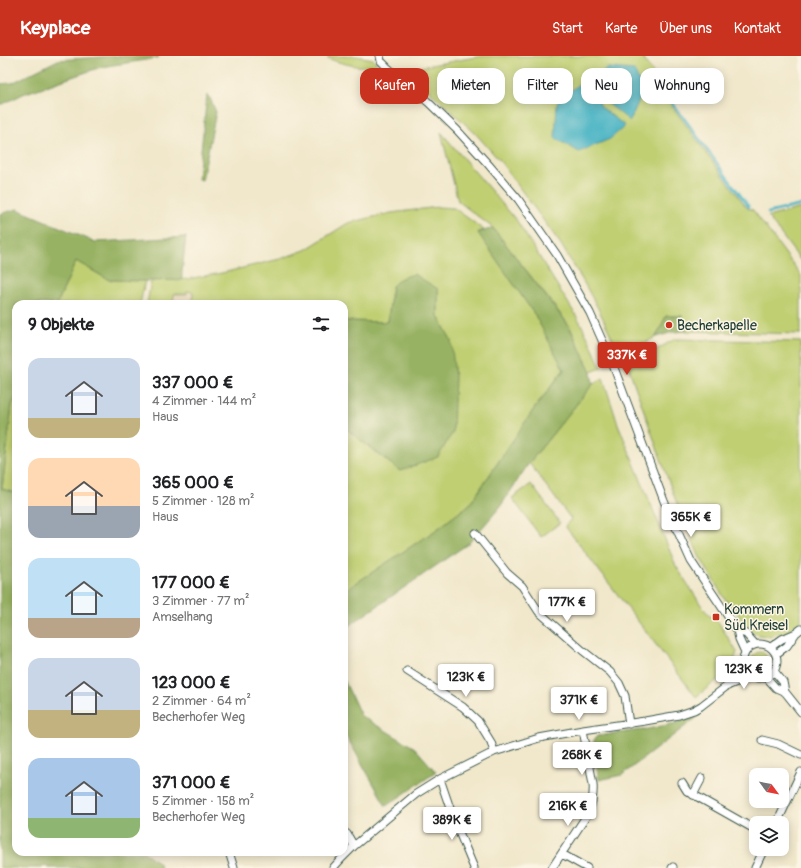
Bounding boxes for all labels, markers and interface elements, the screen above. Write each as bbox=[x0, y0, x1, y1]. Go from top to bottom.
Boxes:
text: Keyplace bbox=[20, 16, 90, 40]
text: Start bbox=[552, 20, 583, 37]
text: Karte bbox=[605, 20, 637, 37]
text: Über uns bbox=[659, 20, 712, 37]
text: Kontakt bbox=[734, 20, 781, 37]
chip: Kaufen bbox=[360, 68, 429, 104]
chip: Mieten bbox=[437, 68, 505, 104]
chip: Filter bbox=[513, 68, 573, 104]
chip: Neu bbox=[581, 68, 632, 104]
chip: Wohnung bbox=[640, 68, 724, 104]
icon: filters bbox=[310, 313, 332, 335]
text: 9 Objekte bbox=[28, 314, 94, 335]
place label: Becherkapelle bbox=[677, 317, 757, 334]
marker: Becherkapelle bbox=[664, 320, 674, 330]
pin: 337K € bbox=[594, 342, 660, 376]
text: 337K € bbox=[607, 347, 647, 363]
text: 337 000 € bbox=[152, 372, 233, 393]
icon: home bbox=[60, 374, 108, 422]
text: 4 Zimmer · 144 m² bbox=[152, 393, 256, 409]
text: Haus bbox=[152, 409, 178, 425]
text: 365 000 € bbox=[152, 472, 234, 493]
icon: home bbox=[60, 474, 108, 522]
text: 5 Zimmer · 128 m² bbox=[152, 493, 254, 509]
pin: 365K € bbox=[658, 504, 724, 538]
text: Haus bbox=[152, 509, 178, 525]
text: 365K € bbox=[670, 509, 712, 525]
text: 177 000 € bbox=[152, 572, 230, 593]
icon: home bbox=[60, 574, 108, 622]
pin: 177K € bbox=[534, 589, 600, 623]
text: 3 Zimmer · 77 m² bbox=[152, 593, 250, 609]
text: 177K € bbox=[548, 594, 586, 610]
place label: Kommern Süd Kreisel bbox=[724, 601, 788, 634]
text: Amselhang bbox=[152, 609, 213, 625]
marker: Kommern Süd Kreisel bbox=[711, 612, 721, 622]
pin: 123K € bbox=[711, 656, 777, 690]
text: 123K € bbox=[725, 661, 763, 677]
pin: 123K € bbox=[433, 664, 499, 698]
text: 123K € bbox=[447, 669, 485, 685]
text: 123 000 € bbox=[152, 672, 231, 693]
icon: home bbox=[60, 674, 108, 722]
pin: 371K € bbox=[546, 687, 612, 721]
text: 371K € bbox=[560, 692, 598, 708]
text: 2 Zimmer · 64 m² bbox=[152, 693, 251, 709]
text: Becherhofer Weg bbox=[152, 709, 245, 725]
pin: 268K € bbox=[549, 742, 615, 776]
text: 268K € bbox=[562, 747, 602, 763]
north arrow bbox=[749, 768, 789, 808]
map controls bbox=[749, 768, 789, 856]
text: 371 000 € bbox=[152, 772, 231, 793]
icon: home bbox=[60, 774, 108, 822]
text: 5 Zimmer · 158 m² bbox=[152, 793, 254, 809]
pin: 216K € bbox=[535, 793, 601, 827]
text: 216K € bbox=[548, 798, 588, 814]
pin: 389K € bbox=[419, 807, 485, 841]
text: Becherhofer Weg bbox=[152, 809, 245, 825]
text: 389K € bbox=[432, 812, 472, 828]
button: layers bbox=[749, 816, 789, 856]

